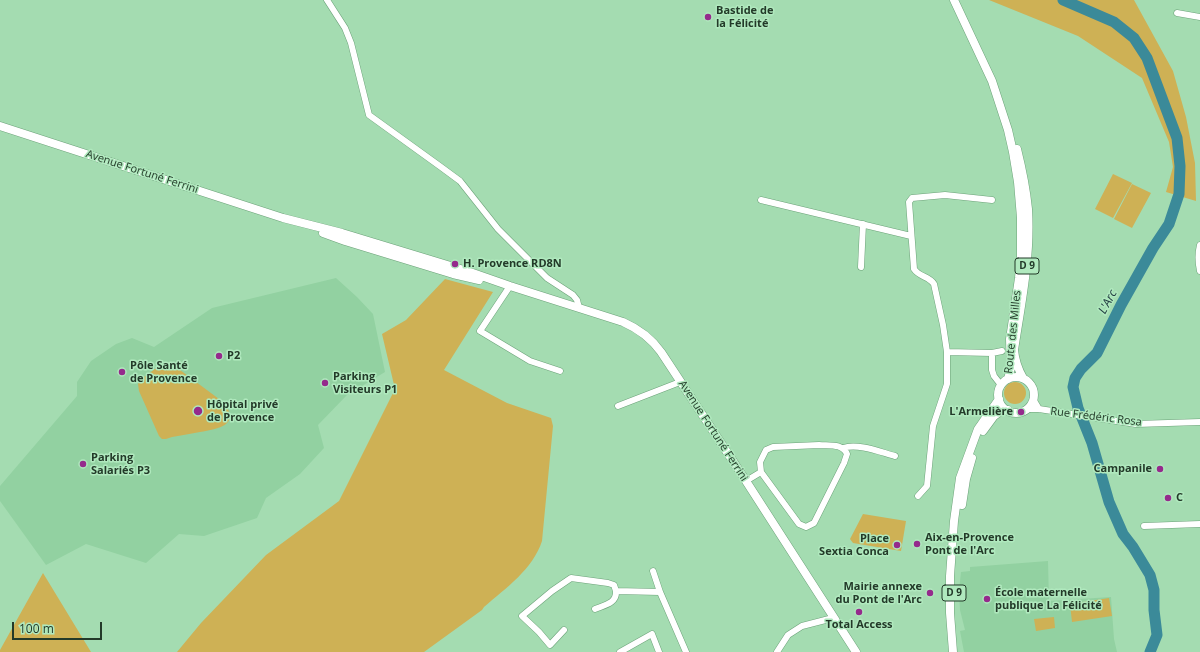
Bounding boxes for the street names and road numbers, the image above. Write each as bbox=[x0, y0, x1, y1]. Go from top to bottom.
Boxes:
street label: Avenue Fortuné Ferrini bbox=[84, 148, 200, 196]
road number: D 9 bbox=[1015, 258, 1039, 274]
street label: Route des Milles bbox=[1002, 290, 1024, 374]
street label: Avenue Fortuné Ferrini bbox=[675, 378, 751, 484]
street label: Rue Frédéric Rosa bbox=[1050, 405, 1142, 429]
road number: D 9 bbox=[942, 585, 966, 601]

